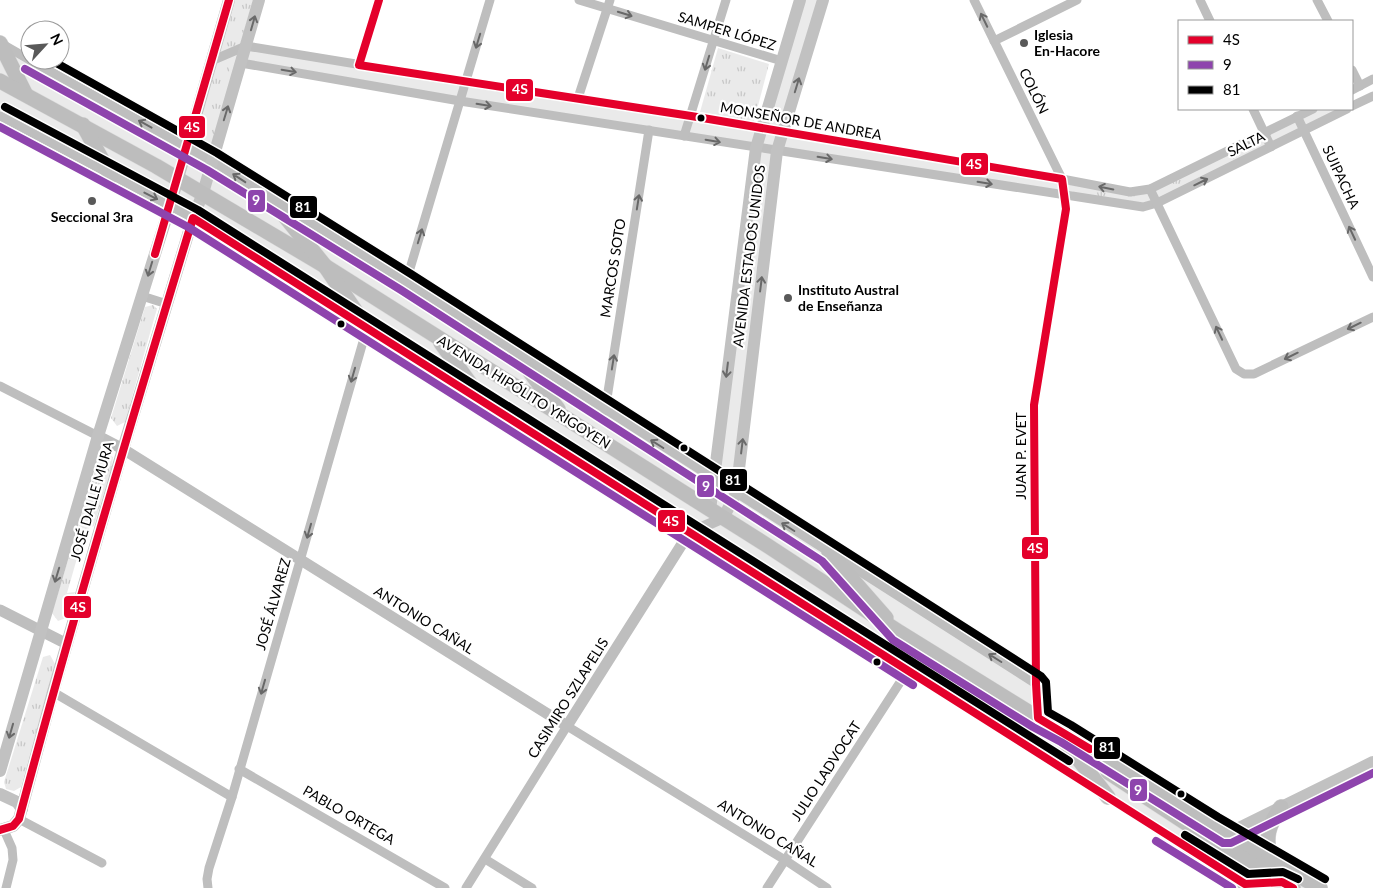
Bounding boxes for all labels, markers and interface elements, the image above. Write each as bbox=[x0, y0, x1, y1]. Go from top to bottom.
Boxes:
street label: SAMPER LÓPEZ bbox=[676, 8, 778, 54]
one-way arrow bbox=[617, 10, 633, 20]
one-way arrow bbox=[979, 13, 988, 28]
one-way arrow bbox=[248, 16, 258, 32]
north arrow bbox=[20, 20, 70, 70]
legend bbox=[1178, 20, 1353, 110]
place label: Iglesia En-Hacore bbox=[1034, 26, 1100, 59]
text: 4S bbox=[1223, 30, 1240, 48]
text: N bbox=[47, 31, 67, 48]
one-way arrow bbox=[473, 33, 483, 49]
marker: Iglesia En-Hacore bbox=[1018, 37, 1030, 49]
one-way arrow bbox=[702, 55, 712, 71]
text: 9 bbox=[1223, 55, 1232, 73]
street label: COLÓN bbox=[1016, 65, 1053, 117]
one-way arrow bbox=[281, 67, 297, 77]
line badge: 4S bbox=[505, 78, 534, 102]
one-way arrow bbox=[792, 78, 802, 94]
text: 4S bbox=[512, 80, 528, 97]
text: 81 bbox=[1223, 80, 1240, 98]
street label: MONSEÑOR DE ANDREA bbox=[719, 98, 884, 143]
one-way arrow bbox=[475, 100, 491, 110]
one-way arrow bbox=[222, 105, 232, 121]
unlabelled marker bbox=[696, 113, 706, 123]
line badge: 4S bbox=[178, 115, 206, 139]
one-way arrow bbox=[138, 118, 152, 128]
text: 4S bbox=[184, 118, 200, 135]
street label: SALTA bbox=[1224, 127, 1268, 160]
one-way arrow bbox=[705, 136, 721, 146]
street label: SUIPACHA bbox=[1319, 142, 1364, 212]
line badge: 4S bbox=[960, 152, 989, 176]
one-way arrow bbox=[817, 154, 833, 164]
text: 4S bbox=[966, 155, 982, 172]
street label: AVENIDA ESTADOS UNIDOS bbox=[729, 164, 768, 348]
one-way arrow bbox=[233, 173, 247, 183]
one-way arrow bbox=[1193, 176, 1208, 186]
one-way arrow bbox=[977, 178, 993, 188]
one-way arrow bbox=[1098, 182, 1114, 192]
line badge: 9 bbox=[247, 189, 266, 213]
text: 9 bbox=[252, 191, 260, 208]
one-way arrow bbox=[144, 192, 159, 202]
one-way arrow bbox=[633, 194, 643, 210]
marker: Seccional 3ra bbox=[86, 195, 98, 207]
line badge: 81 bbox=[289, 195, 318, 219]
text: 81 bbox=[295, 198, 311, 215]
place label: Seccional 3ra bbox=[51, 208, 133, 225]
street label: MARCOS SOTO bbox=[596, 217, 629, 319]
one-way arrow bbox=[1347, 225, 1357, 240]
one-way arrow bbox=[415, 228, 425, 244]
one-way arrow bbox=[145, 261, 155, 277]
one-way arrow bbox=[756, 277, 766, 293]
place label: Instituto Austral de Enseñanza bbox=[798, 281, 899, 314]
marker: Instituto Austral de Enseñanza bbox=[782, 292, 794, 304]
unlabelled marker bbox=[336, 319, 346, 329]
one-way arrow bbox=[1347, 322, 1362, 331]
one-way arrow bbox=[1214, 326, 1224, 341]
street label: AVENIDA HIPÓLITO YRIGOYEN bbox=[434, 331, 614, 452]
one-way arrow bbox=[1284, 352, 1299, 362]
one-way arrow bbox=[608, 355, 618, 371]
one-way arrow bbox=[722, 362, 732, 378]
one-way arrow bbox=[348, 366, 358, 382]
street label: JUAN P. EVET bbox=[1012, 412, 1029, 500]
one-way arrow bbox=[651, 438, 665, 448]
one-way arrow bbox=[737, 438, 747, 454]
street label: JOSÉ DALLE MURA bbox=[66, 439, 117, 563]
unlabelled marker bbox=[679, 443, 689, 453]
line badge: 81 bbox=[719, 468, 748, 492]
text: 81 bbox=[725, 471, 741, 488]
line badge: 9 bbox=[696, 474, 715, 498]
text: 9 bbox=[702, 477, 710, 494]
line badge: 4S bbox=[657, 509, 686, 533]
text: 4S bbox=[663, 512, 679, 529]
one-way arrow bbox=[781, 522, 795, 532]
one-way arrow bbox=[303, 523, 313, 539]
line badge: 4S bbox=[1021, 536, 1049, 560]
text: 4S bbox=[1027, 539, 1043, 556]
street label: JOSÉ ÁLVAREZ bbox=[251, 556, 294, 652]
one-way arrow bbox=[52, 567, 62, 583]
street label: ANTONIO CAÑAL bbox=[371, 582, 477, 657]
line badge: 4S bbox=[63, 595, 92, 619]
text: 4S bbox=[70, 598, 86, 615]
street label: CASIMIRO SZLAPELIS bbox=[524, 634, 612, 761]
one-way arrow bbox=[988, 653, 1002, 663]
unlabelled marker bbox=[872, 657, 882, 667]
one-way arrow bbox=[258, 679, 268, 695]
street label: JULIO LADVOCAT bbox=[787, 717, 865, 824]
one-way arrow bbox=[6, 723, 16, 739]
line badge: 81 bbox=[1093, 736, 1121, 760]
text: 81 bbox=[1099, 738, 1115, 755]
line badge: 9 bbox=[1129, 778, 1148, 802]
street label: PABLO ORTEGA bbox=[300, 781, 399, 848]
text: 9 bbox=[1134, 781, 1142, 798]
unlabelled marker bbox=[1176, 789, 1186, 799]
street label: ANTONIO CAÑAL bbox=[715, 795, 821, 870]

